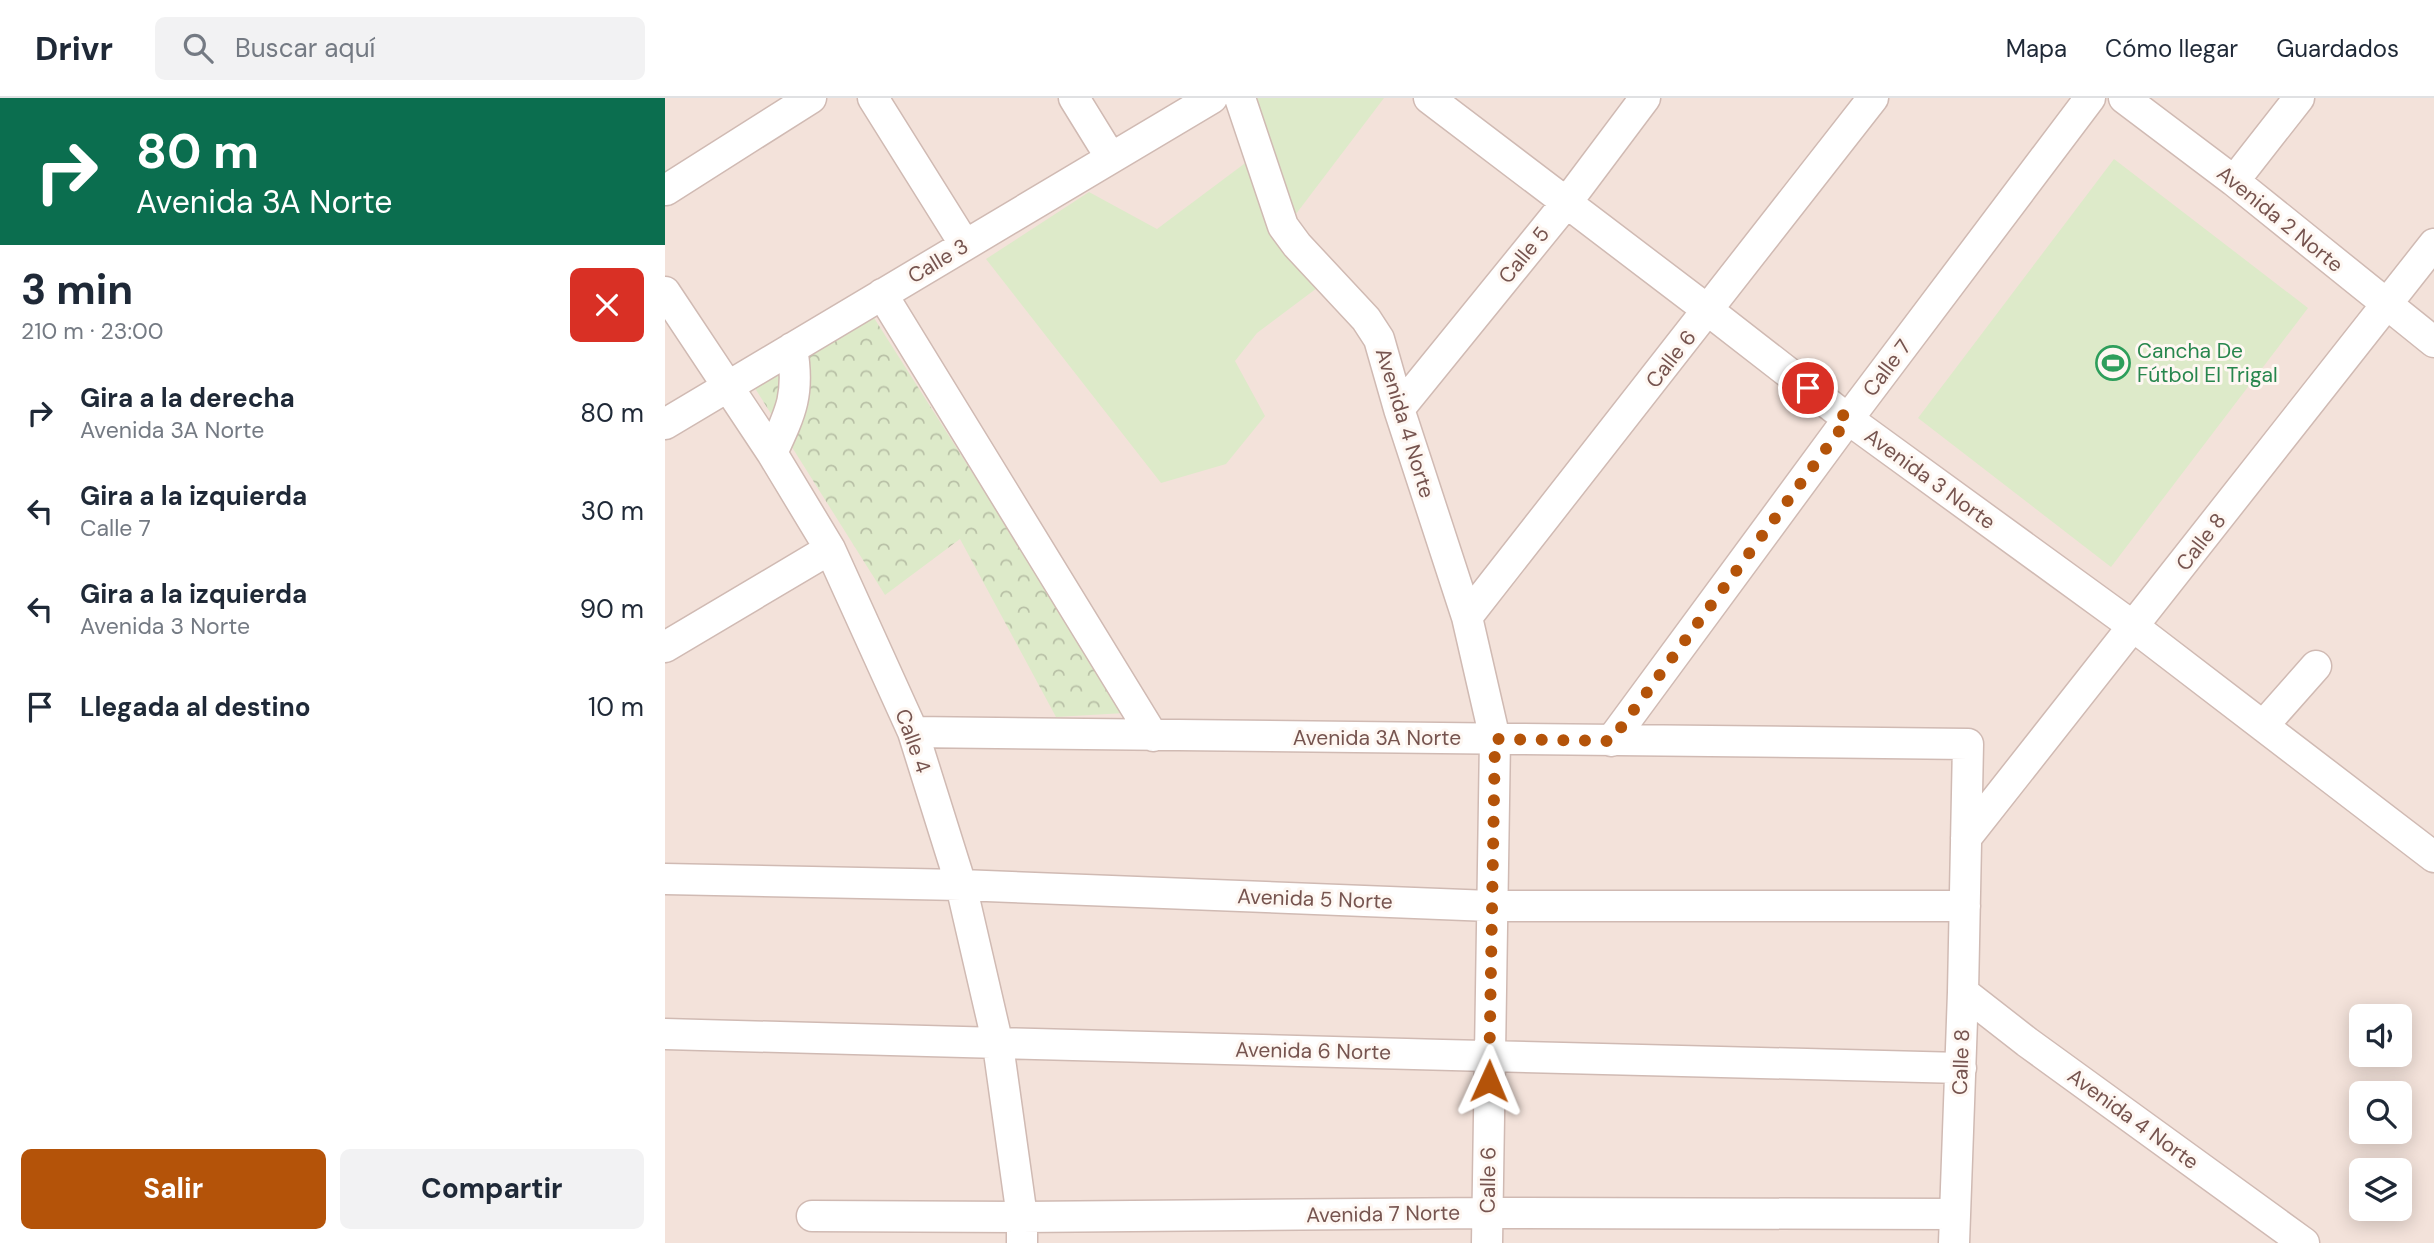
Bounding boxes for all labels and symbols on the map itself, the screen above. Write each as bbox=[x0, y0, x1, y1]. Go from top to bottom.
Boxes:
street label: Avenida 2 Norte bbox=[2211, 159, 2349, 279]
street label: Calle 5 bbox=[1492, 220, 1556, 290]
street label: Calle 3 bbox=[903, 232, 973, 290]
street label: Calle 6 bbox=[1639, 324, 1703, 394]
street label: Calle 7 bbox=[1856, 334, 1918, 402]
place label: Cancha De Fútbol El Trigal bbox=[2137, 337, 2278, 389]
sports icon: Cancha De Fútbol El Trigal bbox=[2094, 344, 2132, 382]
street label: Avenida 4 Norte bbox=[1369, 345, 1441, 502]
pin bbox=[1778, 358, 1838, 418]
street label: Avenida 3 Norte bbox=[1859, 422, 2001, 536]
street label: Calle 8 bbox=[2170, 507, 2232, 577]
street label: Calle 4 bbox=[889, 705, 938, 777]
street label: Avenida 3A Norte bbox=[1293, 724, 1461, 752]
street label: Avenida 5 Norte bbox=[1237, 882, 1393, 916]
street label: Calle 8 bbox=[1946, 1028, 1976, 1096]
street label: Avenida 6 Norte bbox=[1235, 1036, 1391, 1066]
position arrow bbox=[1452, 1044, 1526, 1118]
street label: Avenida 4 Norte bbox=[2062, 1062, 2204, 1176]
street label: Calle 6 bbox=[1473, 1146, 1503, 1214]
street label: Avenida 7 Norte bbox=[1306, 1199, 1460, 1229]

